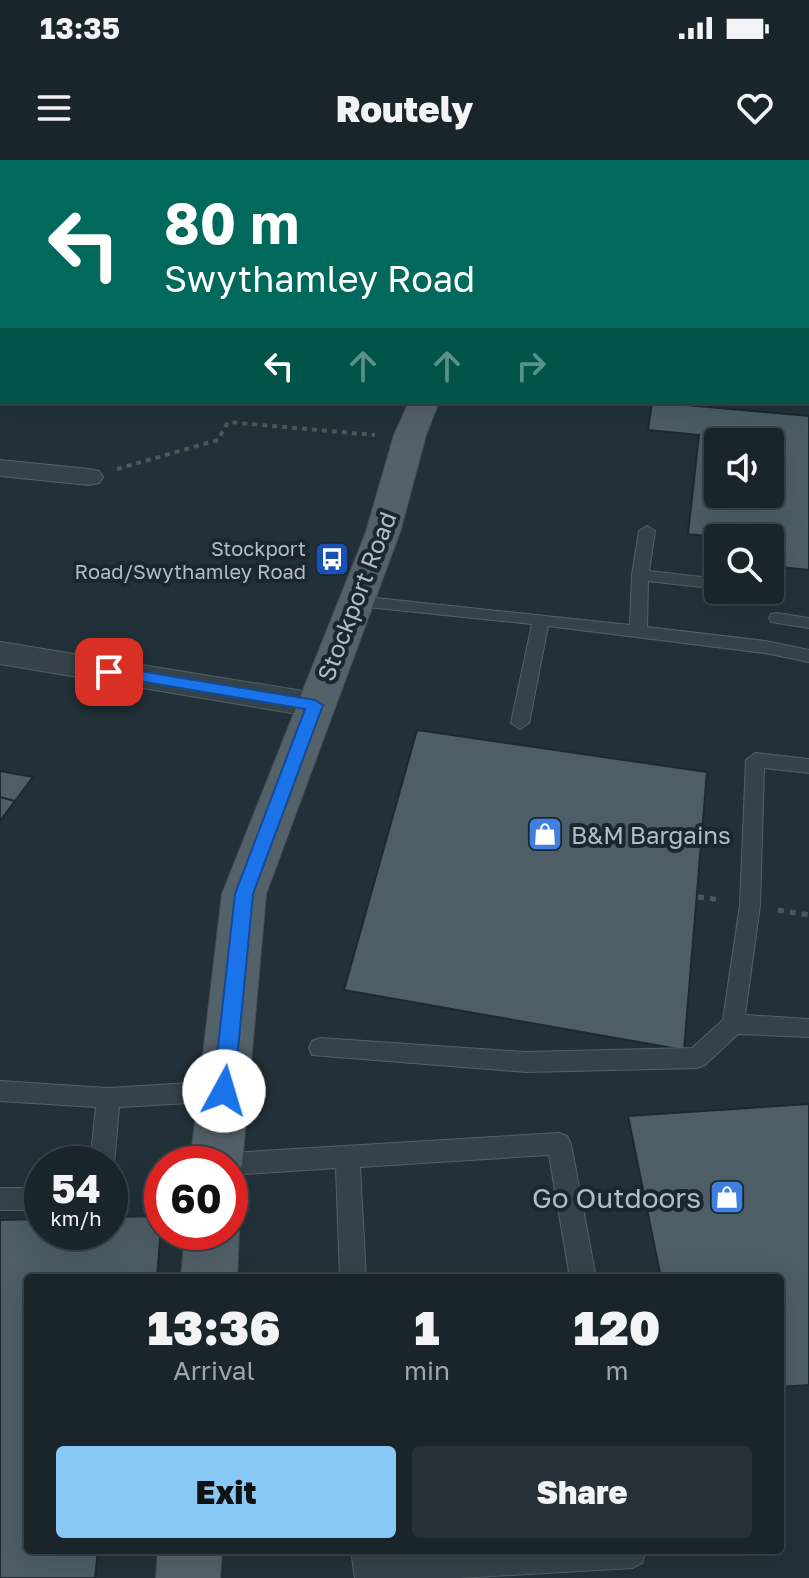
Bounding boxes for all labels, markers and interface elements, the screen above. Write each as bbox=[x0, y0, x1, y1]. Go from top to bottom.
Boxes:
text: 13:35 bbox=[40, 10, 120, 46]
icon: menu bbox=[32, 86, 76, 130]
icon: heart bbox=[733, 86, 777, 130]
text: Routely bbox=[336, 87, 473, 130]
text: 80 m bbox=[164, 189, 299, 256]
icon: left bbox=[32, 192, 136, 296]
text: Swythamley Road bbox=[164, 257, 475, 300]
icon: left bbox=[257, 344, 301, 388]
icon: ahead bbox=[341, 344, 385, 388]
icon: ahead bbox=[425, 344, 469, 388]
icon: right bbox=[509, 344, 553, 388]
map controls bbox=[704, 428, 784, 604]
button: sound bbox=[704, 428, 784, 508]
street label: Stockport Road bbox=[310, 507, 402, 685]
button: search bbox=[704, 524, 784, 604]
place label: Stockport Road/Swythamley Road bbox=[75, 536, 306, 583]
bus stop icon: Stockport Road/Swythamley Road bbox=[313, 540, 351, 578]
pin bbox=[75, 638, 143, 706]
icon: arrive bbox=[87, 650, 131, 694]
shop icon: B&M Bargains bbox=[526, 815, 564, 853]
place label: B&M Bargains bbox=[571, 820, 731, 849]
position arrow bbox=[182, 1049, 266, 1133]
speed limit sign: 60 bbox=[144, 1146, 248, 1250]
text: 54 bbox=[51, 1164, 101, 1212]
shop icon: Go Outdoors bbox=[708, 1178, 746, 1216]
place label: Go Outdoors bbox=[532, 1181, 701, 1214]
text: km/h bbox=[51, 1206, 101, 1230]
text: 13:36 bbox=[148, 1298, 280, 1356]
text: 1 bbox=[414, 1298, 440, 1356]
text: 120 bbox=[574, 1298, 660, 1356]
text: Arrival bbox=[173, 1355, 255, 1386]
text: min bbox=[404, 1355, 450, 1386]
text: m bbox=[605, 1355, 628, 1386]
button: Exit bbox=[56, 1446, 396, 1538]
button: Share bbox=[412, 1446, 752, 1538]

